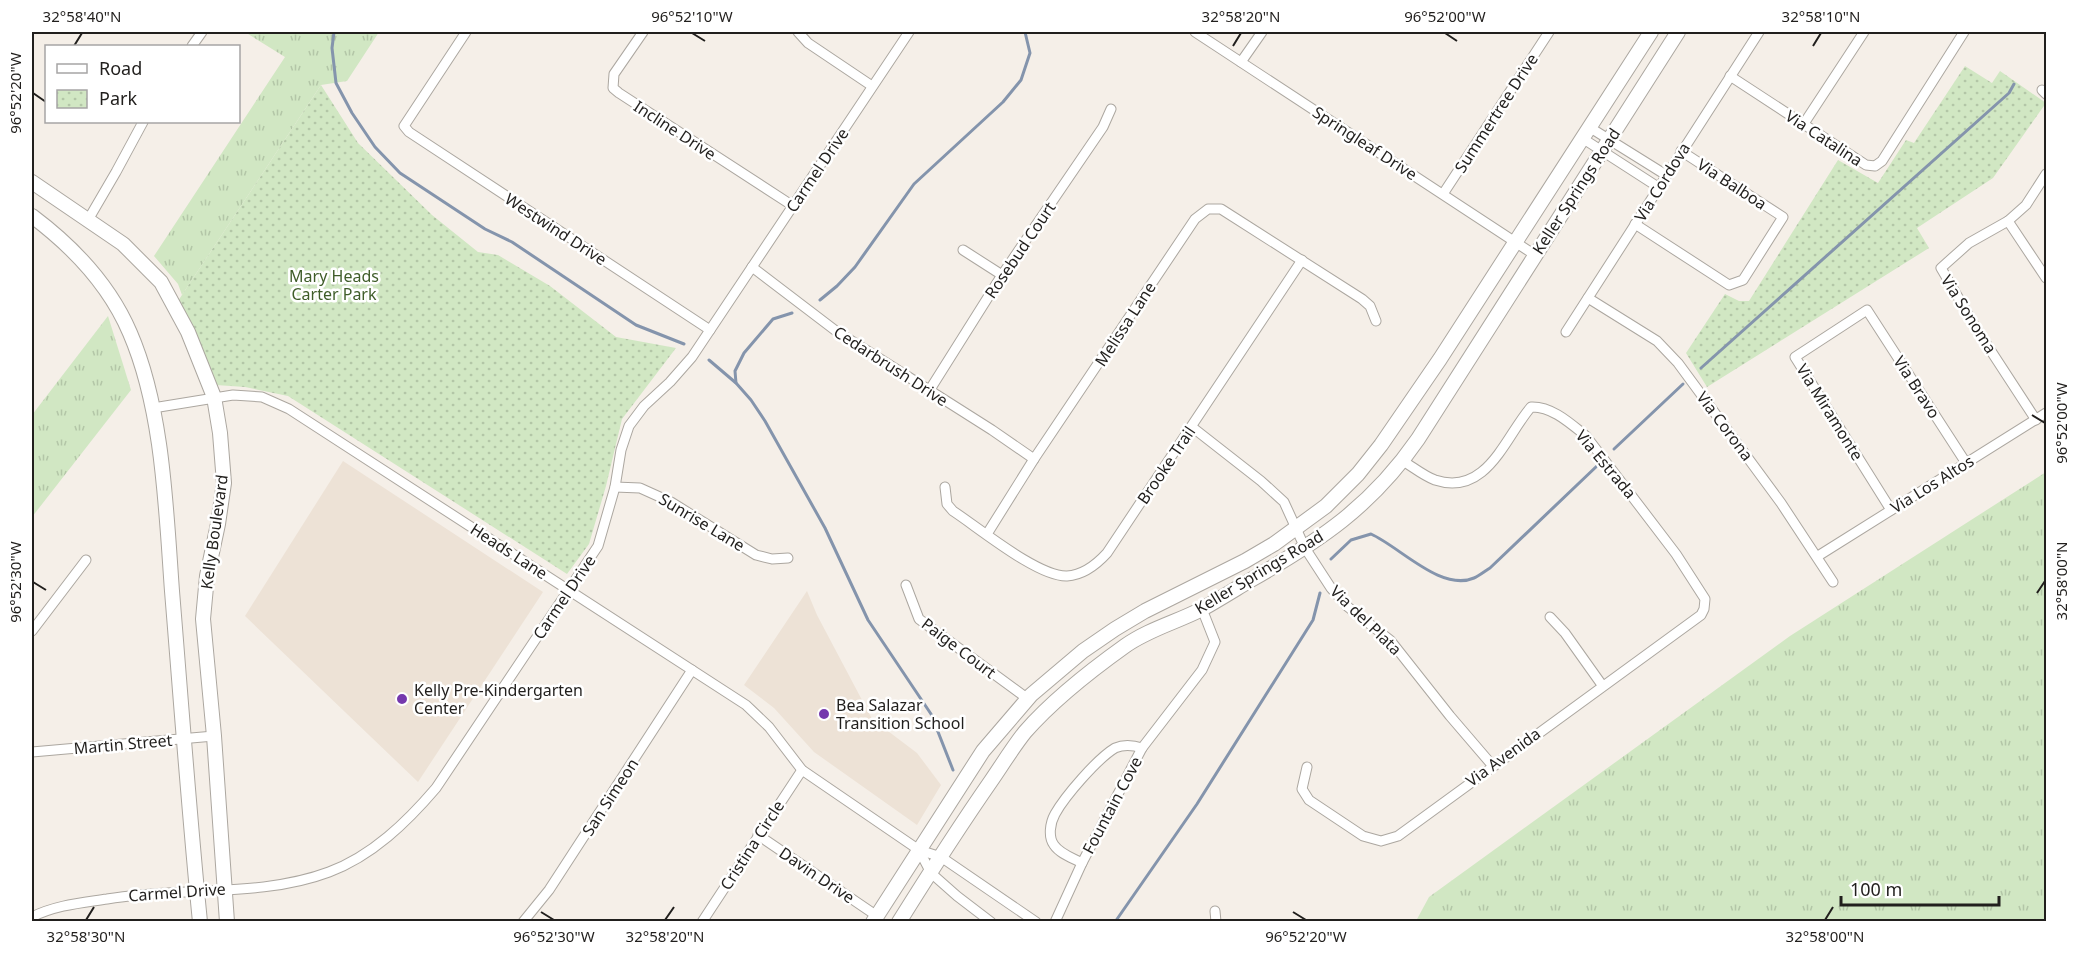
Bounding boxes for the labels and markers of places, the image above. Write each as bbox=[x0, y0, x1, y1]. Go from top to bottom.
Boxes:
place label: Kelly Pre-Kindergarten Center bbox=[414, 679, 583, 719]
marker: Kelly Pre-Kindergarten Center bbox=[395, 692, 409, 706]
place label: Bea Salazar Transition School bbox=[836, 694, 965, 734]
marker: Bea Salazar Transition School bbox=[817, 707, 831, 721]

